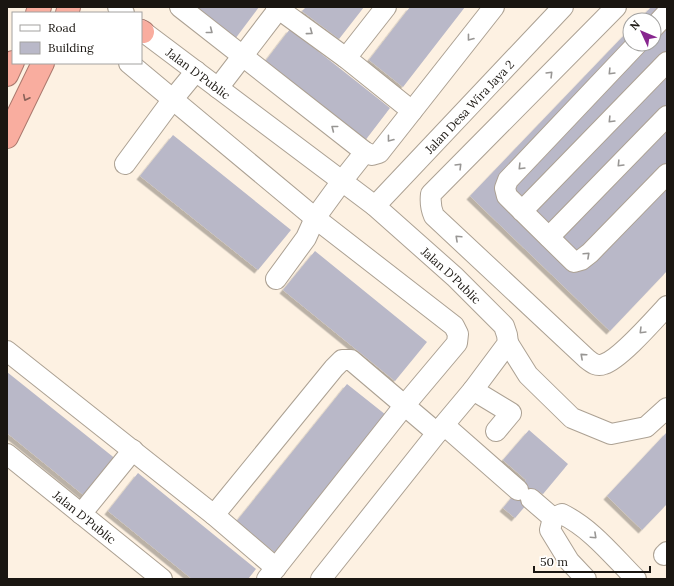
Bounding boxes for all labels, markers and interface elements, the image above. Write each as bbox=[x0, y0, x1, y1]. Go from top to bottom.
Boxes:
legend bbox=[12, 12, 142, 64]
north arrow bbox=[622, 12, 662, 52]
text: N bbox=[627, 17, 643, 33]
text: Road bbox=[48, 20, 76, 35]
one-way arrow bbox=[206, 26, 213, 33]
one-way arrow bbox=[306, 27, 313, 34]
one-way arrow bbox=[468, 33, 475, 40]
text: Building bbox=[48, 40, 94, 55]
street label: Jalan D'Public bbox=[163, 44, 234, 102]
street label: Jalan Desa Wira Jaya 2 bbox=[421, 57, 517, 157]
one-way arrow bbox=[608, 67, 615, 75]
one-way arrow bbox=[545, 71, 553, 78]
one-way arrow bbox=[23, 94, 31, 101]
one-way arrow bbox=[608, 115, 615, 123]
one-way arrow bbox=[332, 125, 339, 132]
one-way arrow bbox=[387, 135, 394, 142]
one-way arrow bbox=[617, 159, 625, 167]
one-way arrow bbox=[519, 162, 526, 169]
one-way arrow bbox=[454, 163, 461, 171]
one-way arrow bbox=[455, 235, 463, 243]
street label: Jalan D'Public bbox=[418, 243, 485, 307]
one-way arrow bbox=[582, 252, 590, 260]
one-way arrow bbox=[639, 326, 647, 334]
one-way arrow bbox=[580, 353, 588, 360]
street label: Jalan D'Public bbox=[50, 486, 119, 547]
one-way arrow bbox=[589, 531, 596, 538]
scale bar bbox=[534, 548, 650, 574]
text: 50 m bbox=[540, 554, 568, 569]

